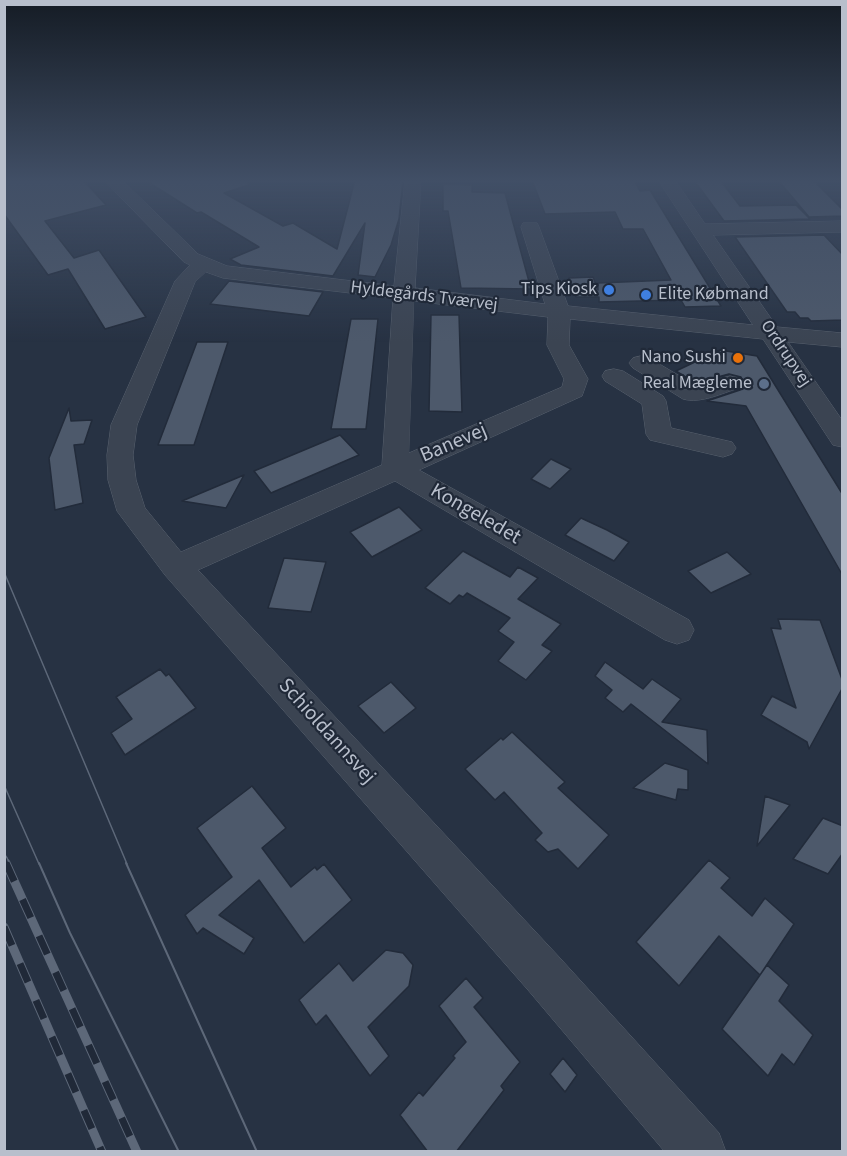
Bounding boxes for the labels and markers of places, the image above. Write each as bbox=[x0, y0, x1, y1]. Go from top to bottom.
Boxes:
place label: Tips Kiosk bbox=[521, 279, 597, 301]
marker: Tips Kiosk bbox=[602, 283, 616, 297]
place label: Elite Købmand bbox=[658, 284, 769, 306]
marker: Elite Købmand bbox=[639, 288, 653, 302]
place label: Nano Sushi bbox=[641, 347, 726, 369]
marker: Nano Sushi bbox=[731, 351, 745, 365]
place label: Real Mægleme bbox=[643, 373, 752, 395]
marker: Real Mægleme bbox=[757, 377, 771, 391]

